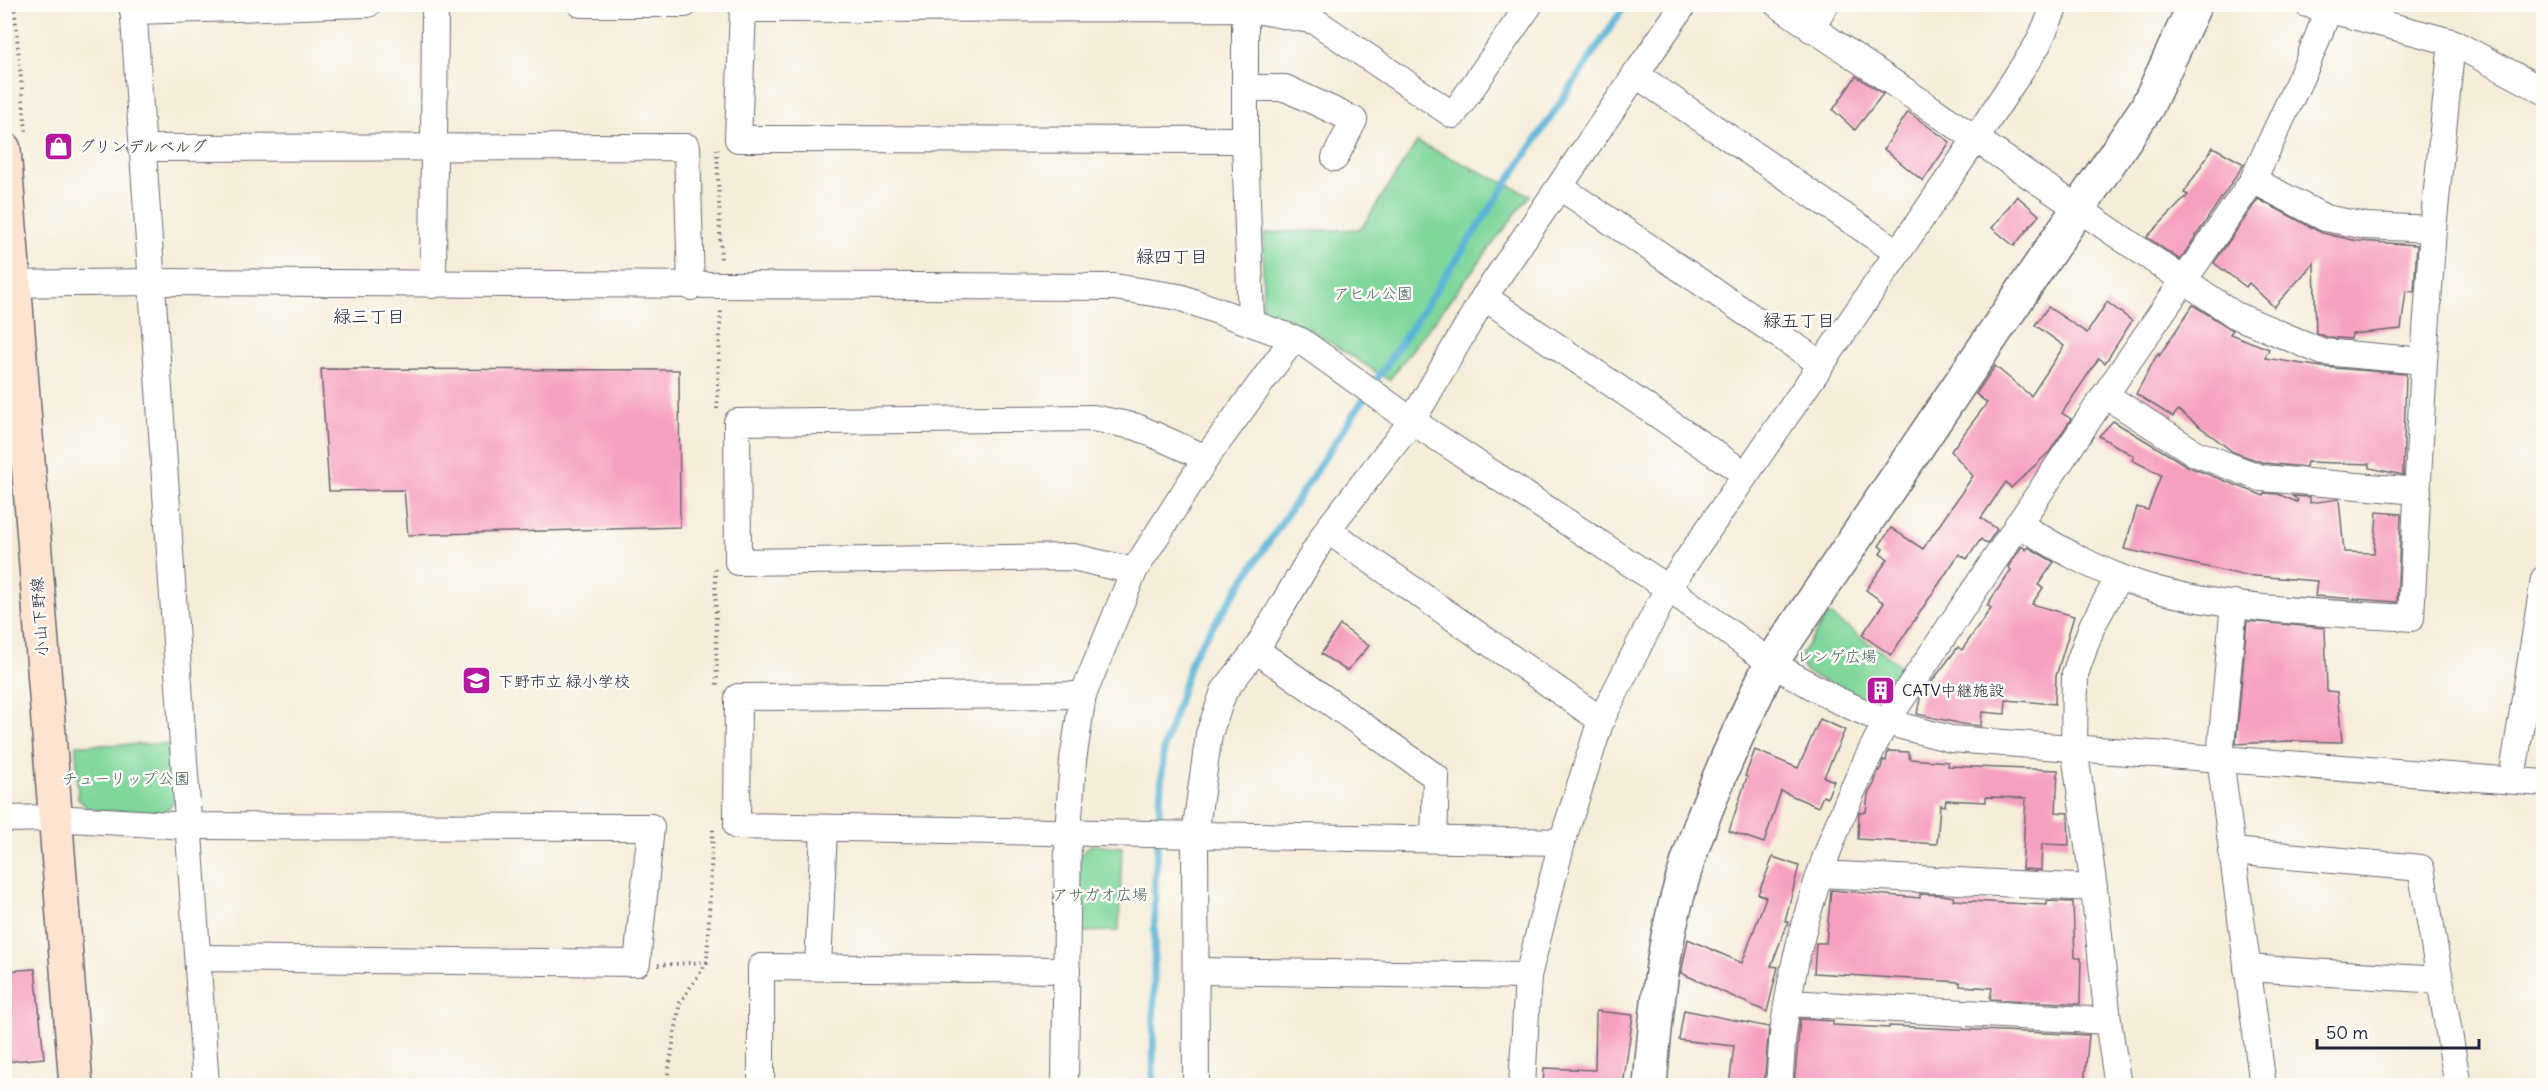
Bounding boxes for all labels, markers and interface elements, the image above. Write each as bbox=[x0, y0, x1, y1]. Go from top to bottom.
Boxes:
shop icon: グリンデルベルグ bbox=[42, 130, 74, 162]
place label: グリンデルベルグ bbox=[79, 136, 207, 156]
district label: 緑四丁目 bbox=[1136, 245, 1208, 268]
park label: アヒル公園 bbox=[1333, 283, 1413, 303]
district label: 緑三丁目 bbox=[333, 305, 405, 328]
district label: 緑五丁目 bbox=[1763, 309, 1835, 332]
street label: 小山下野線 bbox=[26, 576, 52, 658]
park label: レンゲ広場 bbox=[1797, 646, 1877, 666]
school or university icon: 下野市立 緑小学校 bbox=[461, 665, 493, 697]
place label: 下野市立 緑小学校 bbox=[498, 671, 630, 691]
building icon: CATV中継施設 bbox=[1865, 674, 1897, 706]
place label: CATV中継施設 bbox=[1902, 680, 2004, 700]
park label: チューリップ公園 bbox=[62, 768, 190, 788]
park label: アサガオ広場 bbox=[1052, 884, 1148, 904]
scale bar bbox=[2317, 1012, 2479, 1050]
text: 50 m bbox=[2326, 1021, 2368, 1044]

